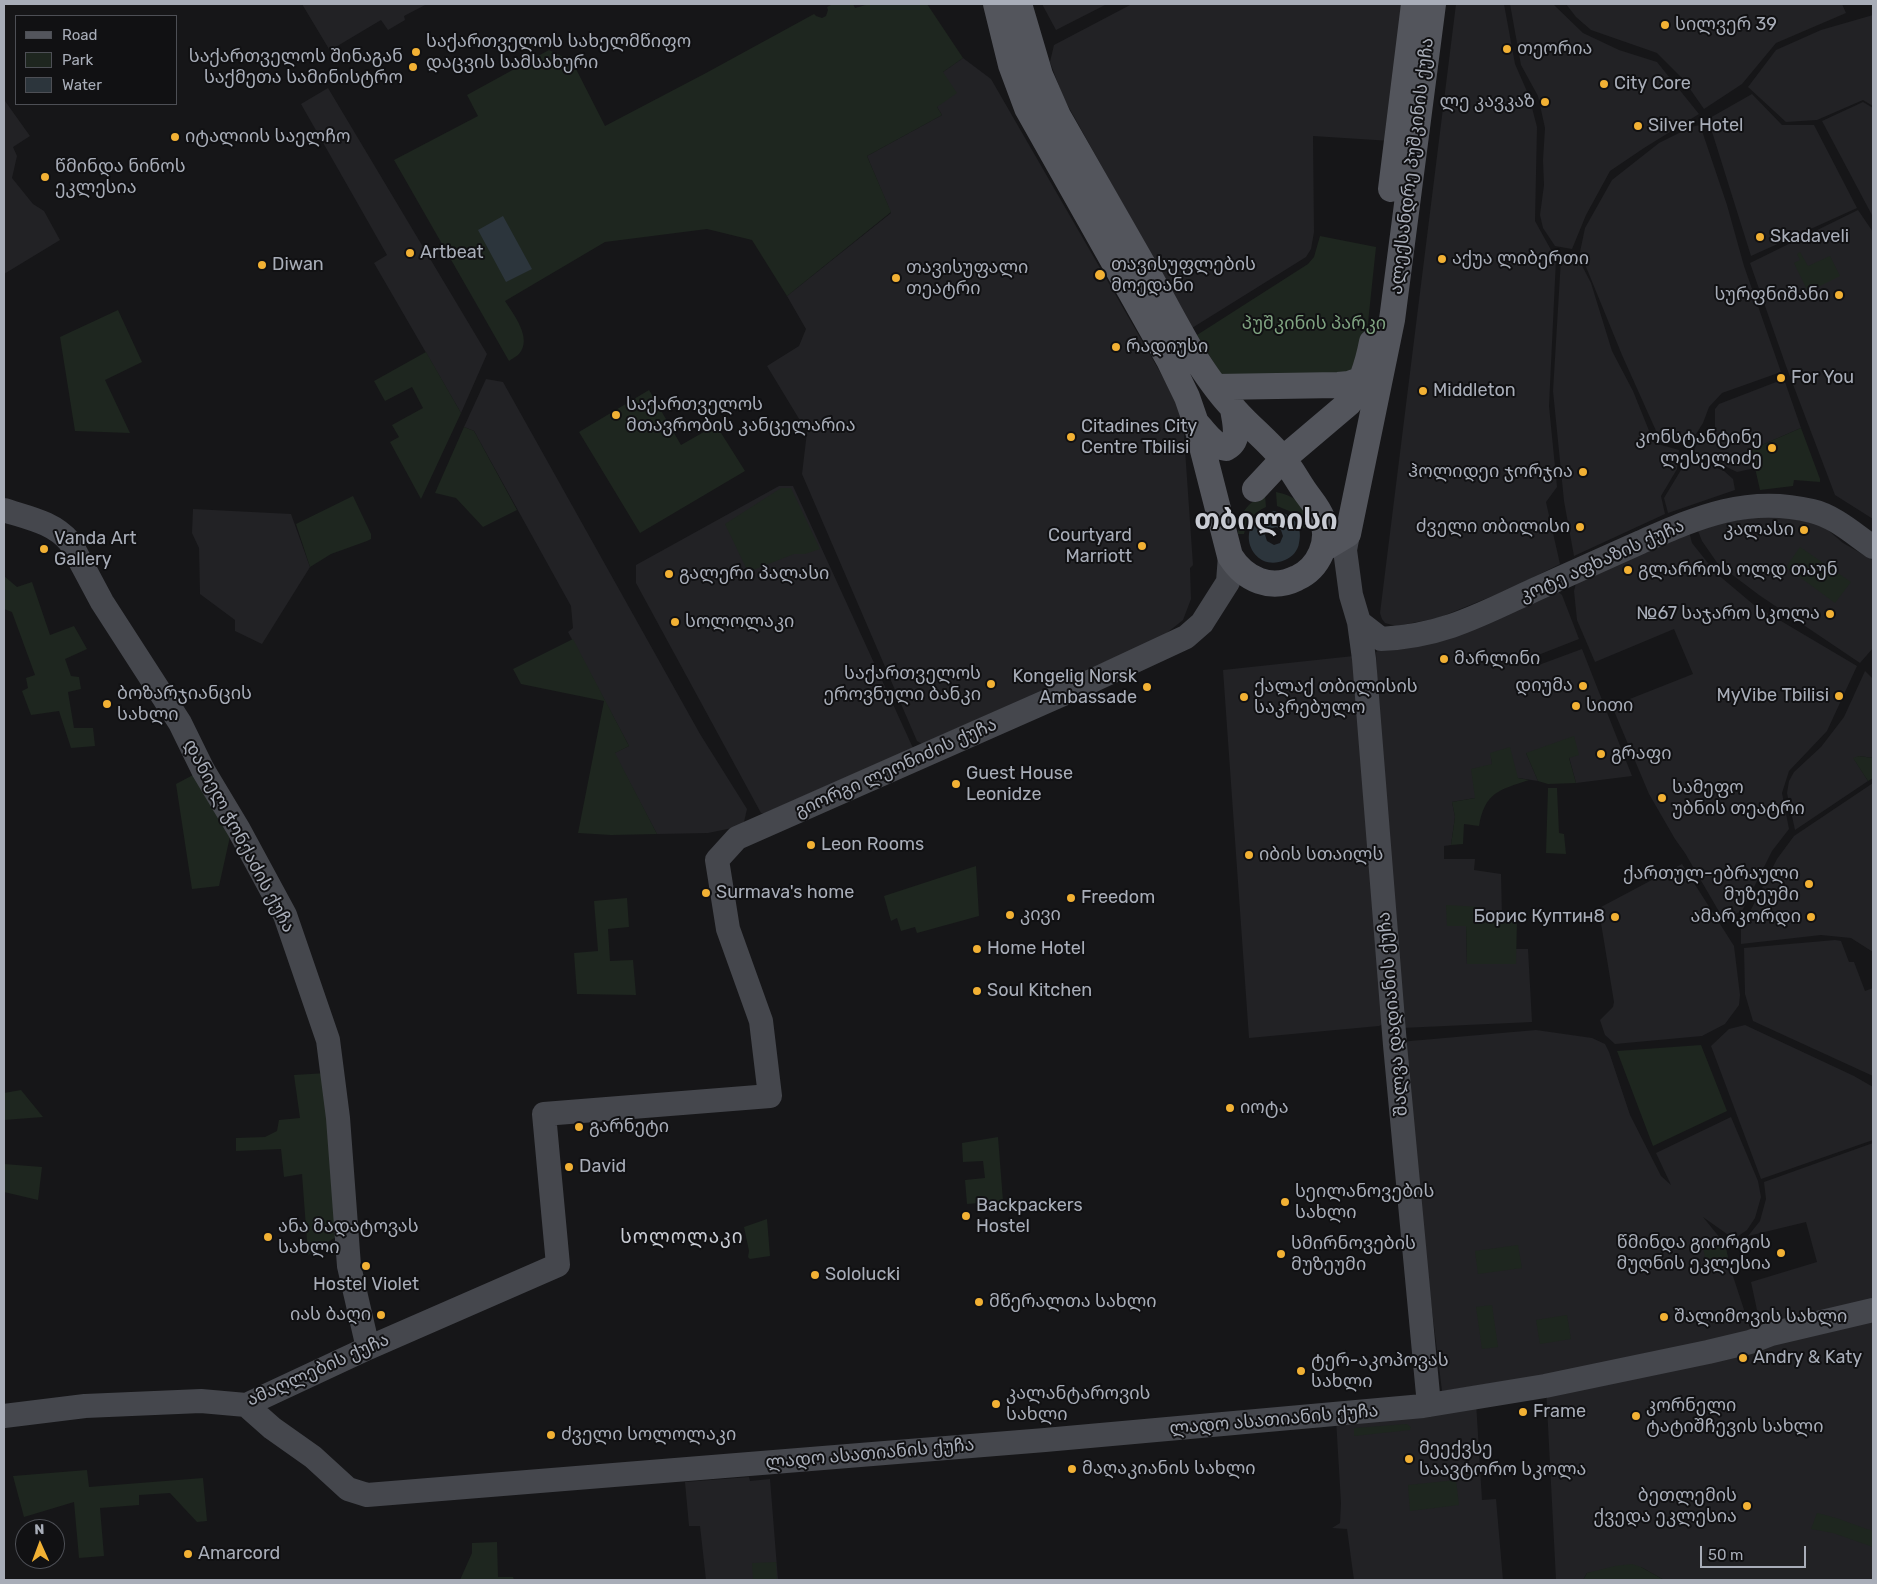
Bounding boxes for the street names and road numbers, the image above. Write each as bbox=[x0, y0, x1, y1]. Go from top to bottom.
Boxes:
street label: ალექსანდრე პუშკინის ქუჩა bbox=[1386, 36, 1438, 296]
street label: კოტე აფხაზის ქუჩა bbox=[1516, 515, 1688, 607]
street label: გიორგი ლეონიძის ქუჩა bbox=[792, 714, 1000, 822]
street label: დანიელ ჭონქაძის ქუჩა bbox=[179, 736, 299, 936]
street label: შალვა დადიანის ქუჩა bbox=[1373, 911, 1413, 1117]
street label: ამაღლების ქუჩა bbox=[243, 1329, 393, 1411]
street label: ლადო ასათიანის ქუჩა bbox=[1169, 1400, 1379, 1440]
street label: ლადო ასათიანის ქუჩა bbox=[765, 1434, 975, 1474]

